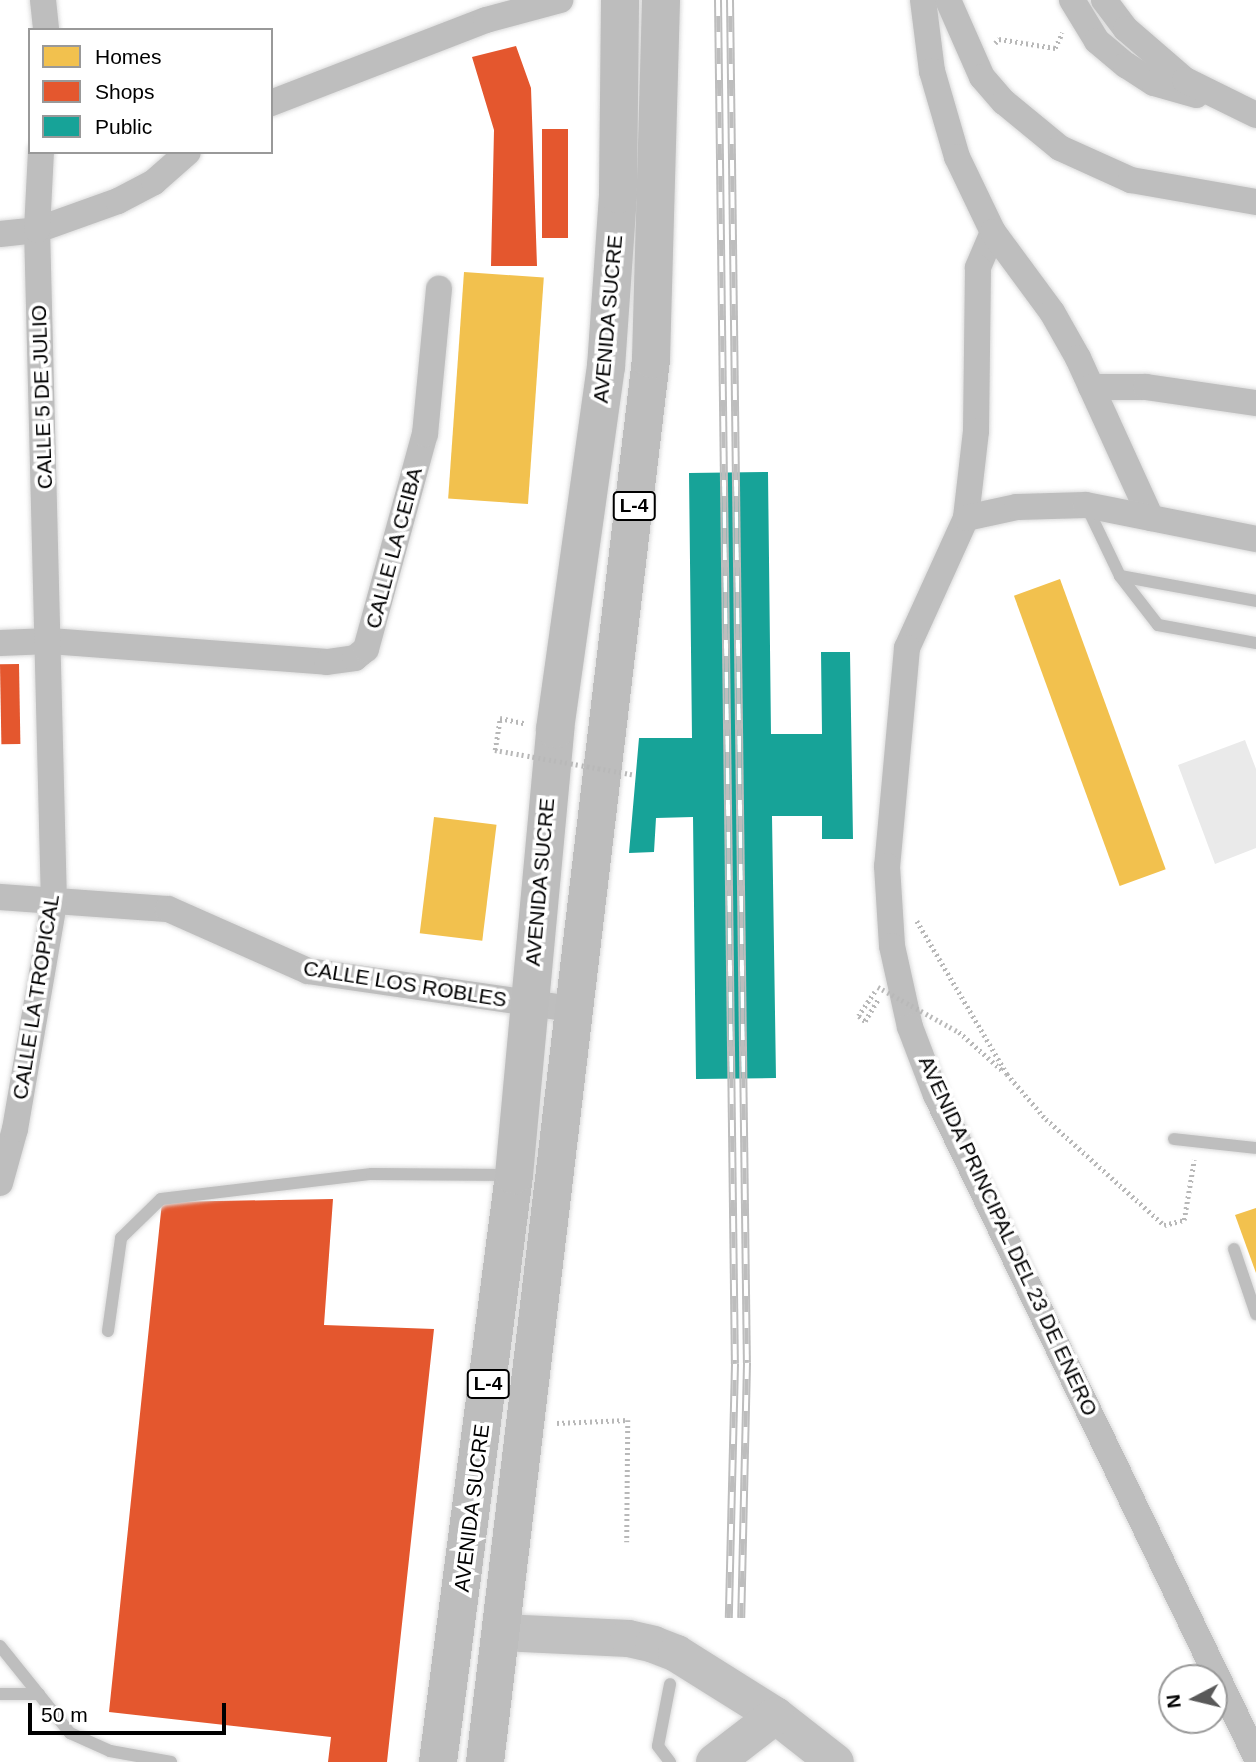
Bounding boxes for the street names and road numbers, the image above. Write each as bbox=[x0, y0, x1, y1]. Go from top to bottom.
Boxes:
street label: AVENIDA SUCRE bbox=[588, 233, 628, 405]
street label: CALLE 5 DE JULIO bbox=[26, 304, 58, 490]
street label: CALLE LA CEIBA bbox=[360, 464, 428, 632]
road number: L-4 bbox=[611, 491, 657, 522]
street label: AVENIDA SUCRE bbox=[520, 796, 560, 968]
street label: CALLE LA TROPICAL bbox=[7, 892, 65, 1102]
street label: CALLE LOS ROBLES bbox=[302, 955, 508, 1013]
street label: AVENIDA PRINCIPAL DEL 23 DE ENERO bbox=[913, 1051, 1103, 1421]
road number: L-4 bbox=[465, 1368, 511, 1400]
street label: AVENIDA SUCRE bbox=[449, 1422, 495, 1594]

